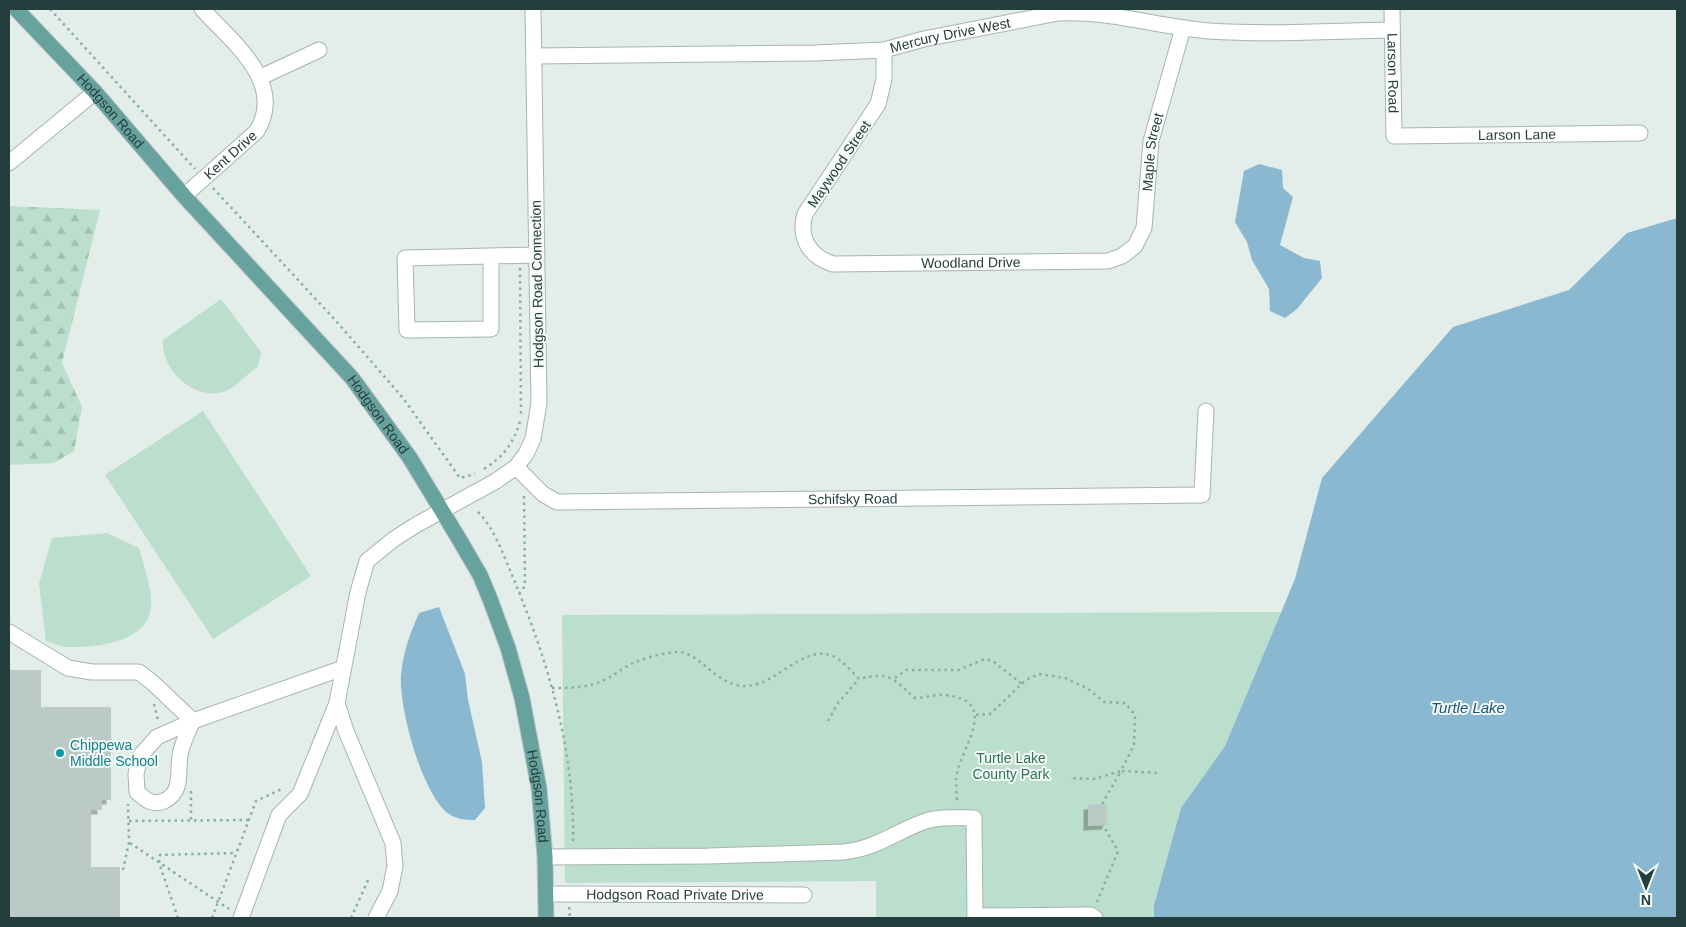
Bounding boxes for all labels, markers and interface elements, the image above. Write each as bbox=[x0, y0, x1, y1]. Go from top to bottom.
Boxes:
street label: Mercury Drive West bbox=[888, 14, 1012, 56]
street label: Larson Road bbox=[1384, 33, 1402, 113]
street label: Hodgson Road bbox=[74, 70, 147, 151]
street label: Maple Street bbox=[1139, 111, 1167, 192]
street label: Maywood Street bbox=[804, 118, 874, 210]
street label: Larson Lane bbox=[1478, 126, 1556, 143]
street label: Kent Drive bbox=[201, 127, 260, 183]
street label: Hodgson Road Connection bbox=[528, 200, 546, 368]
street label: Woodland Drive bbox=[921, 254, 1021, 271]
street label: Hodgson Road bbox=[344, 372, 412, 457]
street label: Schifsky Road bbox=[808, 490, 898, 507]
water label: Turtle Lake bbox=[1431, 699, 1505, 716]
place label: Chippewa Middle School bbox=[70, 737, 158, 769]
marker: Chippewa Middle School bbox=[54, 747, 66, 759]
street label: Hodgson Road bbox=[524, 748, 552, 843]
park label: Turtle Lake County Park bbox=[972, 750, 1051, 782]
north arrow bbox=[1621, 862, 1671, 912]
street label: Hodgson Road Private Drive bbox=[586, 886, 764, 903]
text: N bbox=[1641, 892, 1651, 908]

